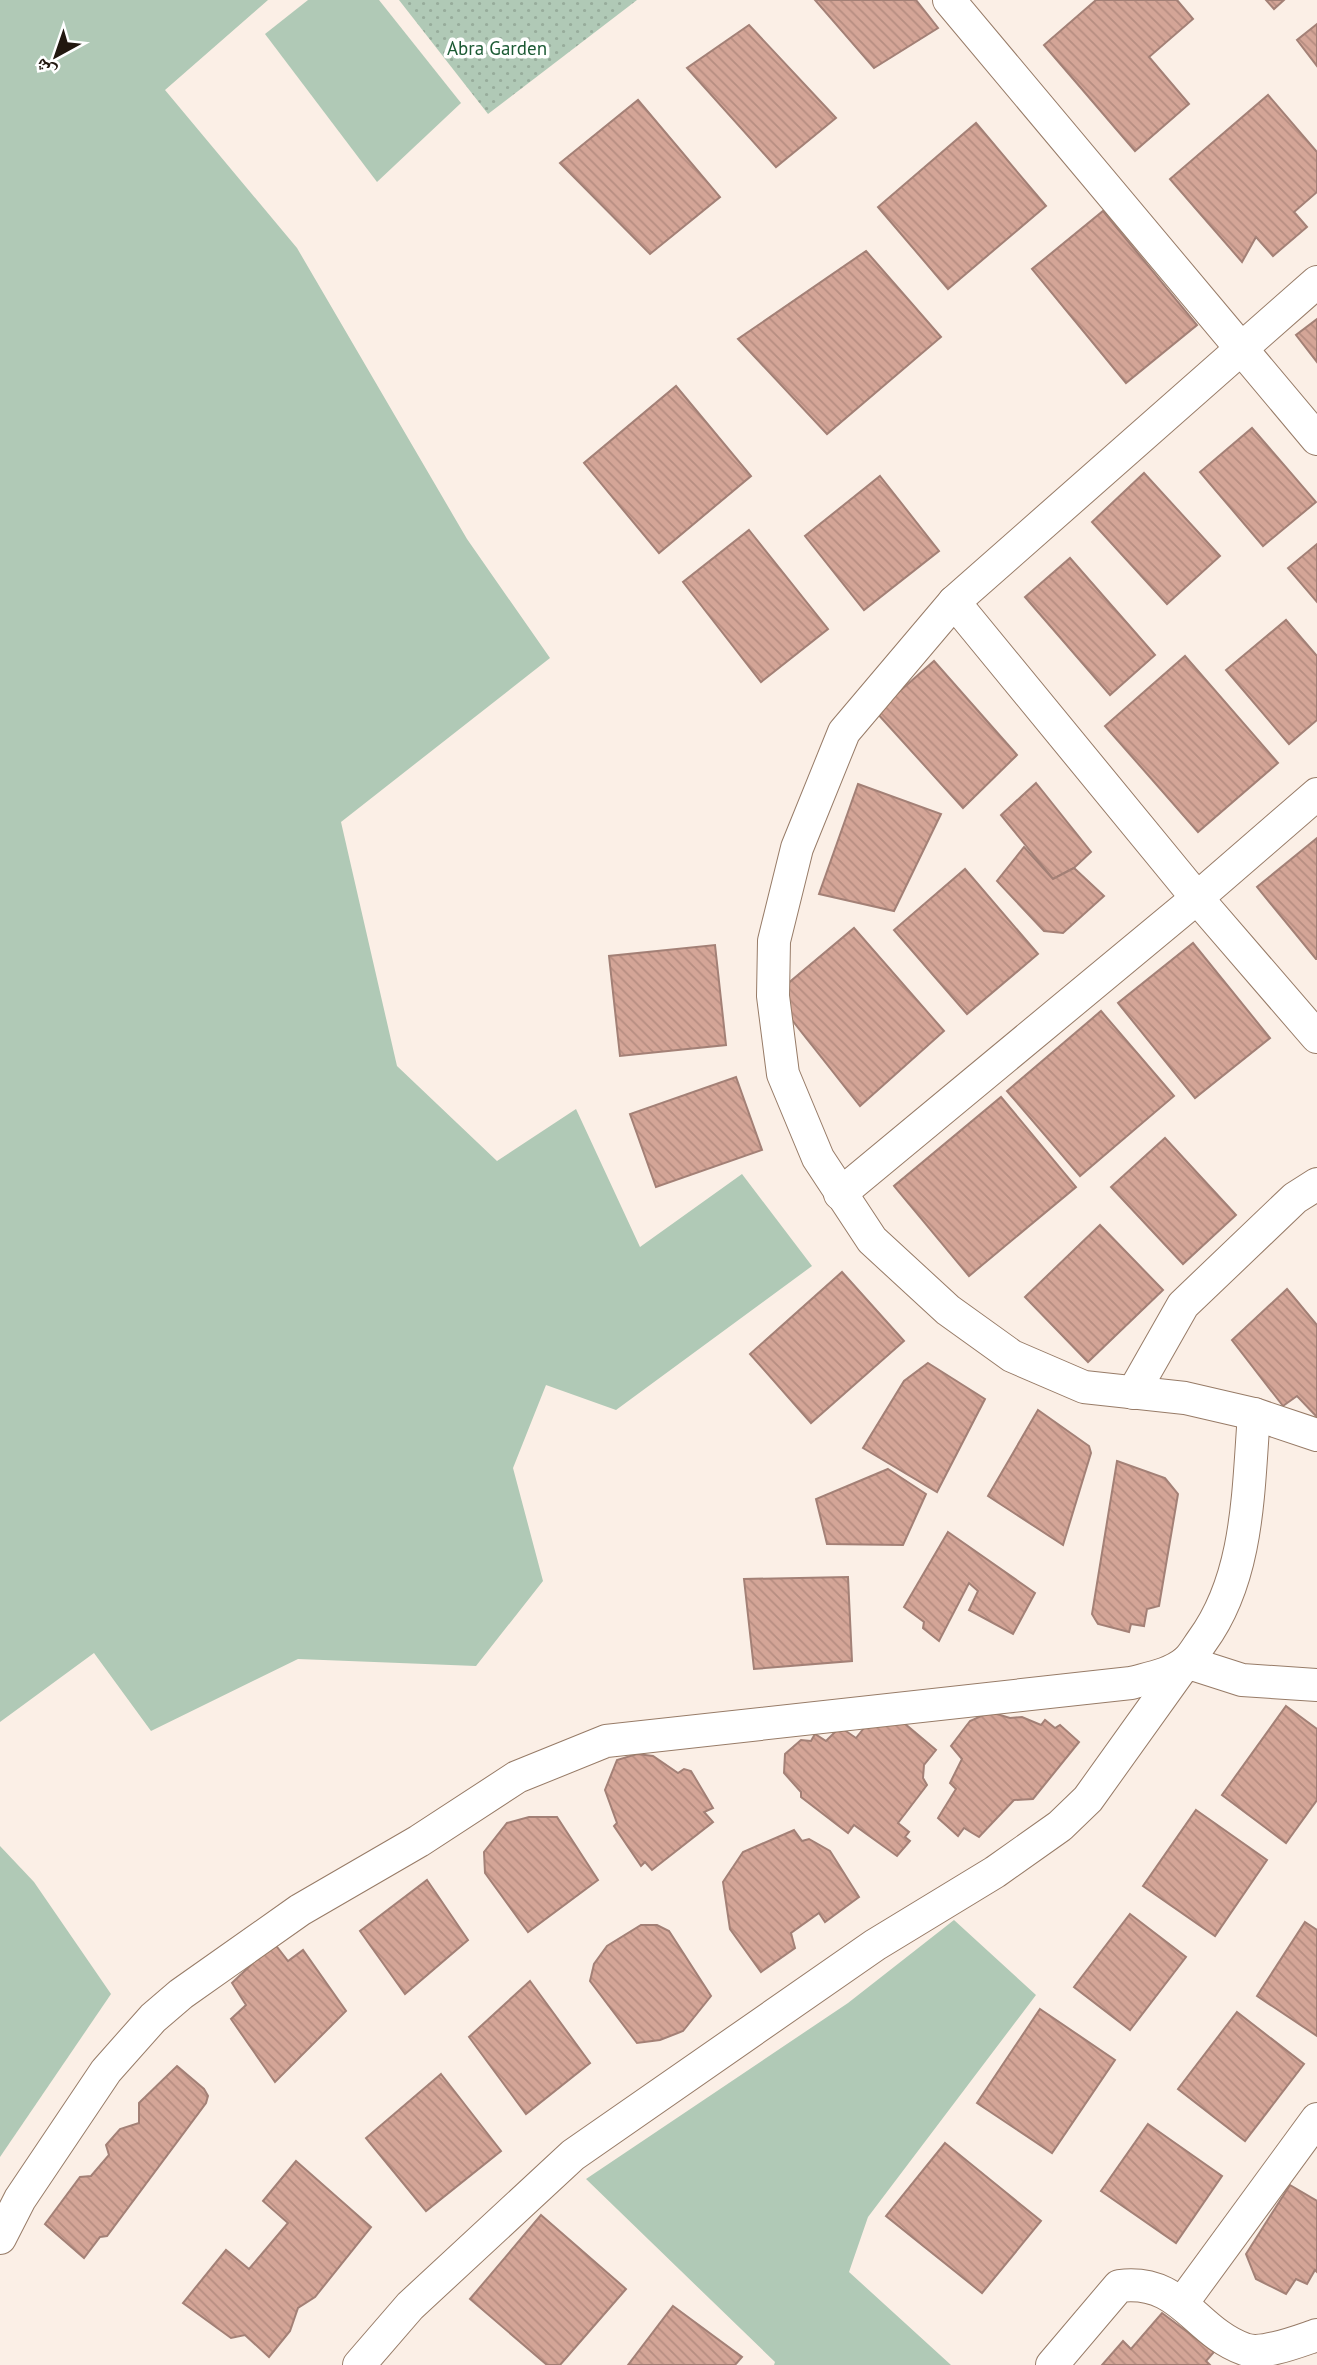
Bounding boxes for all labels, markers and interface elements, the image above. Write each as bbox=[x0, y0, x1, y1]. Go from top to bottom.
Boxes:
north arrow bbox=[21, 21, 91, 91]
park label: Abra Garden bbox=[447, 36, 547, 60]
text: ش bbox=[30, 53, 61, 85]

